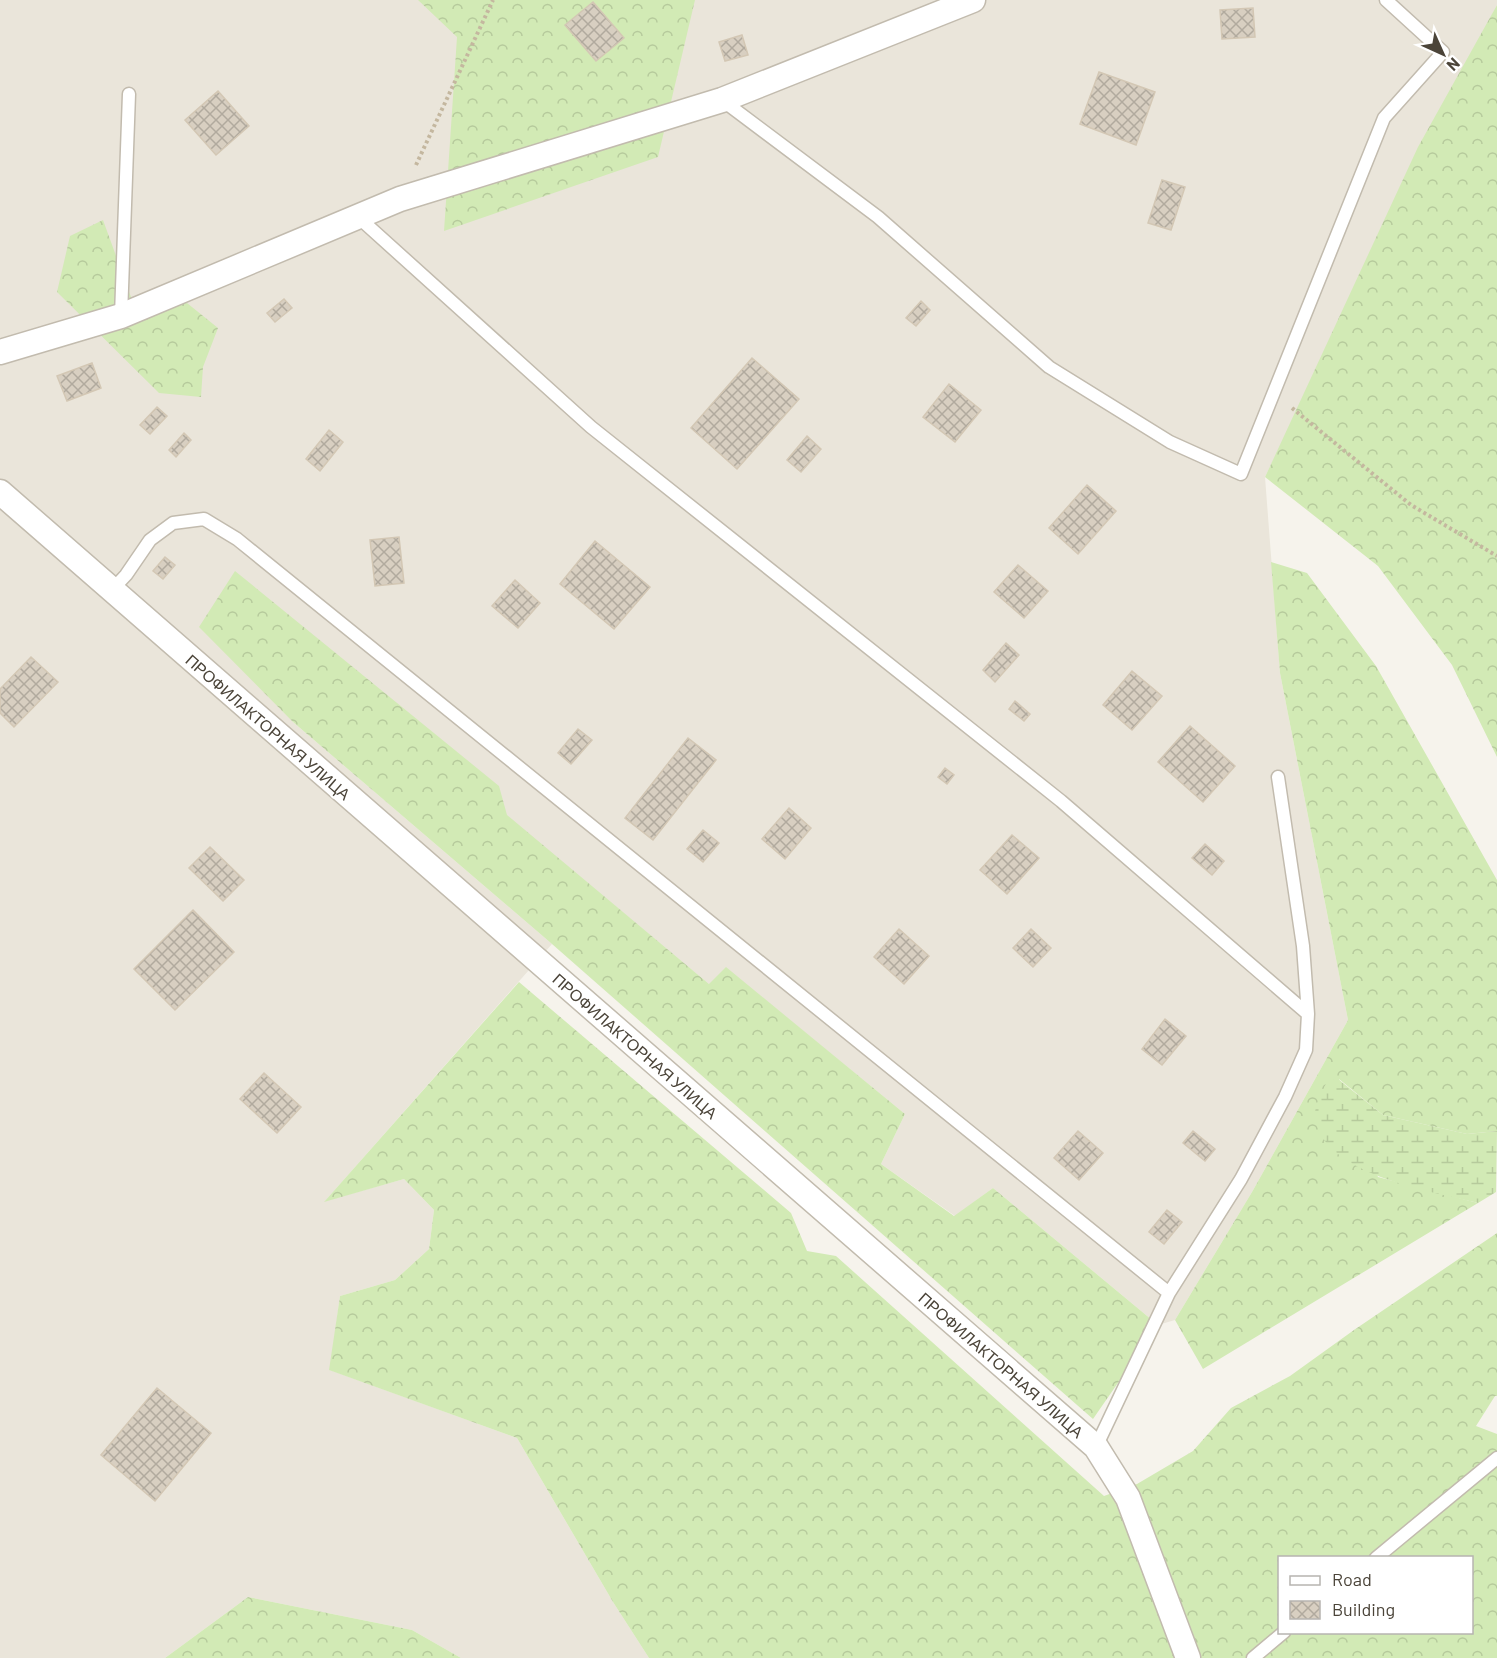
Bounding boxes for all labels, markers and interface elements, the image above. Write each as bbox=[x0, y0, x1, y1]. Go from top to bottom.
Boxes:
north arrow bbox=[1413, 24, 1473, 84]
text: N bbox=[1443, 54, 1464, 75]
street label: ПРОФИЛАКТОРНАЯ УЛИЦА bbox=[182, 650, 355, 803]
street label: ПРОФИЛАКТОРНАЯ УЛИЦА bbox=[549, 969, 722, 1122]
street label: ПРОФИЛАКТОРНАЯ УЛИЦА bbox=[915, 1288, 1088, 1441]
legend bbox=[1278, 1556, 1473, 1634]
text: Road bbox=[1332, 1568, 1372, 1590]
text: Building bbox=[1332, 1598, 1395, 1620]

